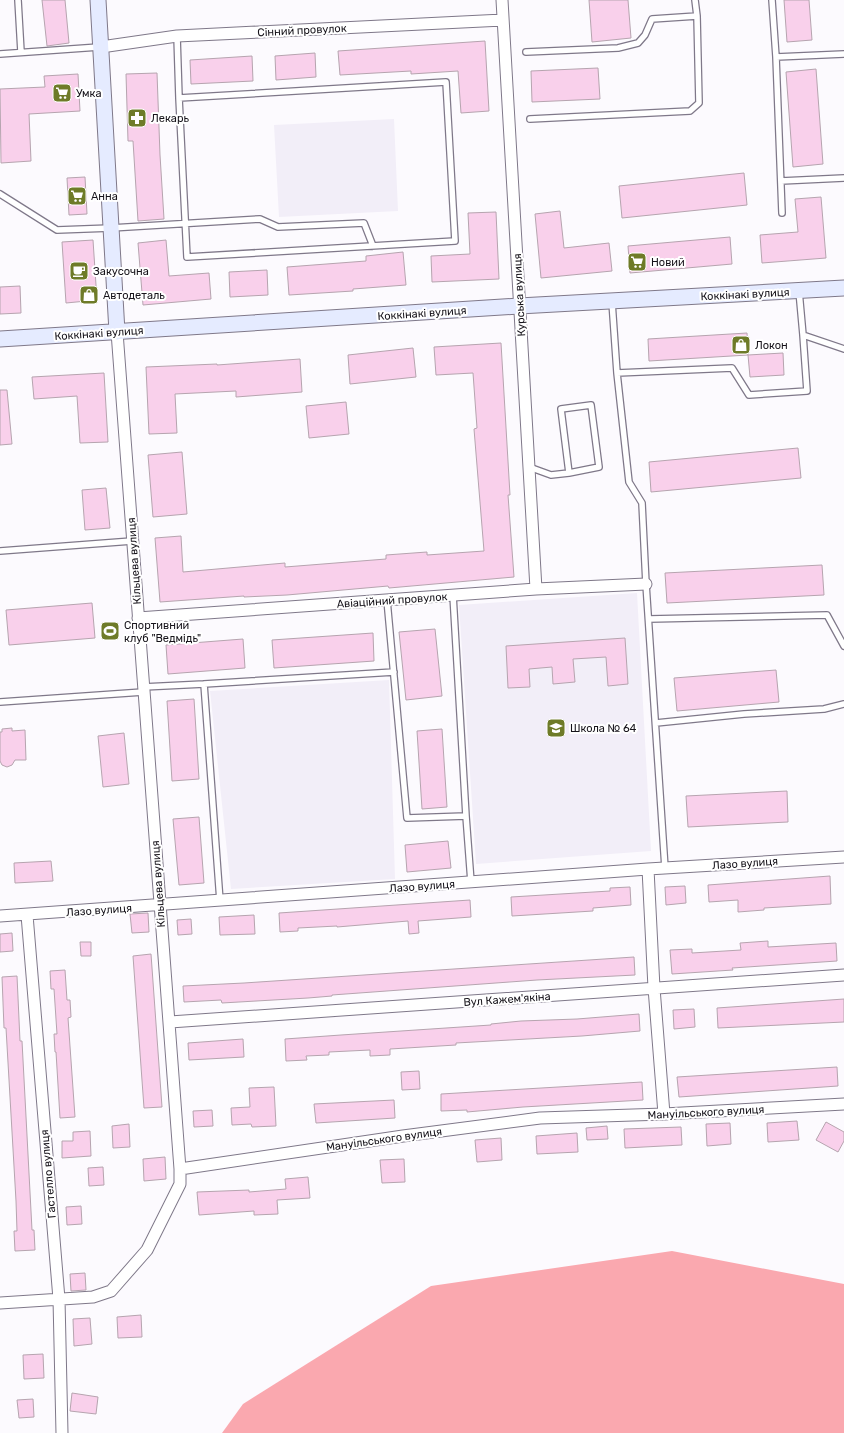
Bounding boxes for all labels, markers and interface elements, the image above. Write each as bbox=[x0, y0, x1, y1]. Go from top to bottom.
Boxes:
street label: Сінний провулок bbox=[257, 22, 347, 39]
supermarket icon: Умка bbox=[51, 82, 73, 104]
place label: Умка bbox=[76, 87, 102, 100]
pharmacy icon: Лекарь bbox=[126, 107, 148, 129]
place label: Лекарь bbox=[151, 112, 189, 125]
supermarket icon: Анна bbox=[66, 185, 88, 207]
place label: Анна bbox=[91, 190, 118, 203]
supermarket icon: Новий bbox=[626, 251, 648, 273]
street label: Курська вулиця bbox=[511, 253, 528, 337]
place label: Новий bbox=[651, 256, 685, 269]
cafe icon: Закусочна bbox=[68, 260, 90, 282]
place label: Закусочна bbox=[93, 265, 149, 278]
shop icon: Автодеталь bbox=[78, 284, 100, 306]
street label: Коккінакі вулиця bbox=[700, 286, 790, 303]
place label: Автодеталь bbox=[103, 289, 165, 302]
street label: Коккінакі вулиця bbox=[377, 304, 467, 323]
street label: Коккінакі вулиця bbox=[54, 324, 144, 343]
shop icon: Локон bbox=[730, 334, 752, 356]
place label: Локон bbox=[755, 339, 788, 352]
street label: Кільцева вулиця bbox=[125, 517, 144, 605]
street label: Авіаційний провулок bbox=[336, 590, 448, 611]
place label: Спортивний клуб "Ведмідь" bbox=[124, 619, 201, 645]
sports icon: Спортивний клуб "Ведмідь" bbox=[99, 620, 121, 642]
school or university icon: Школа № 64 bbox=[545, 717, 567, 739]
place label: Школа № 64 bbox=[570, 722, 637, 735]
street label: Кільцева вулиця bbox=[149, 840, 168, 928]
street label: Лазо вулиця bbox=[712, 855, 779, 872]
street label: Лазо вулиця bbox=[389, 878, 456, 895]
street label: Лазо вулиця bbox=[66, 902, 133, 919]
street label: Вул Кажем'якіна bbox=[463, 990, 551, 1009]
street label: Мануільського вулиця bbox=[647, 1103, 765, 1122]
street label: Мануільського вулиця bbox=[325, 1125, 443, 1154]
street label: Гастелло вулиця bbox=[38, 1129, 59, 1219]

